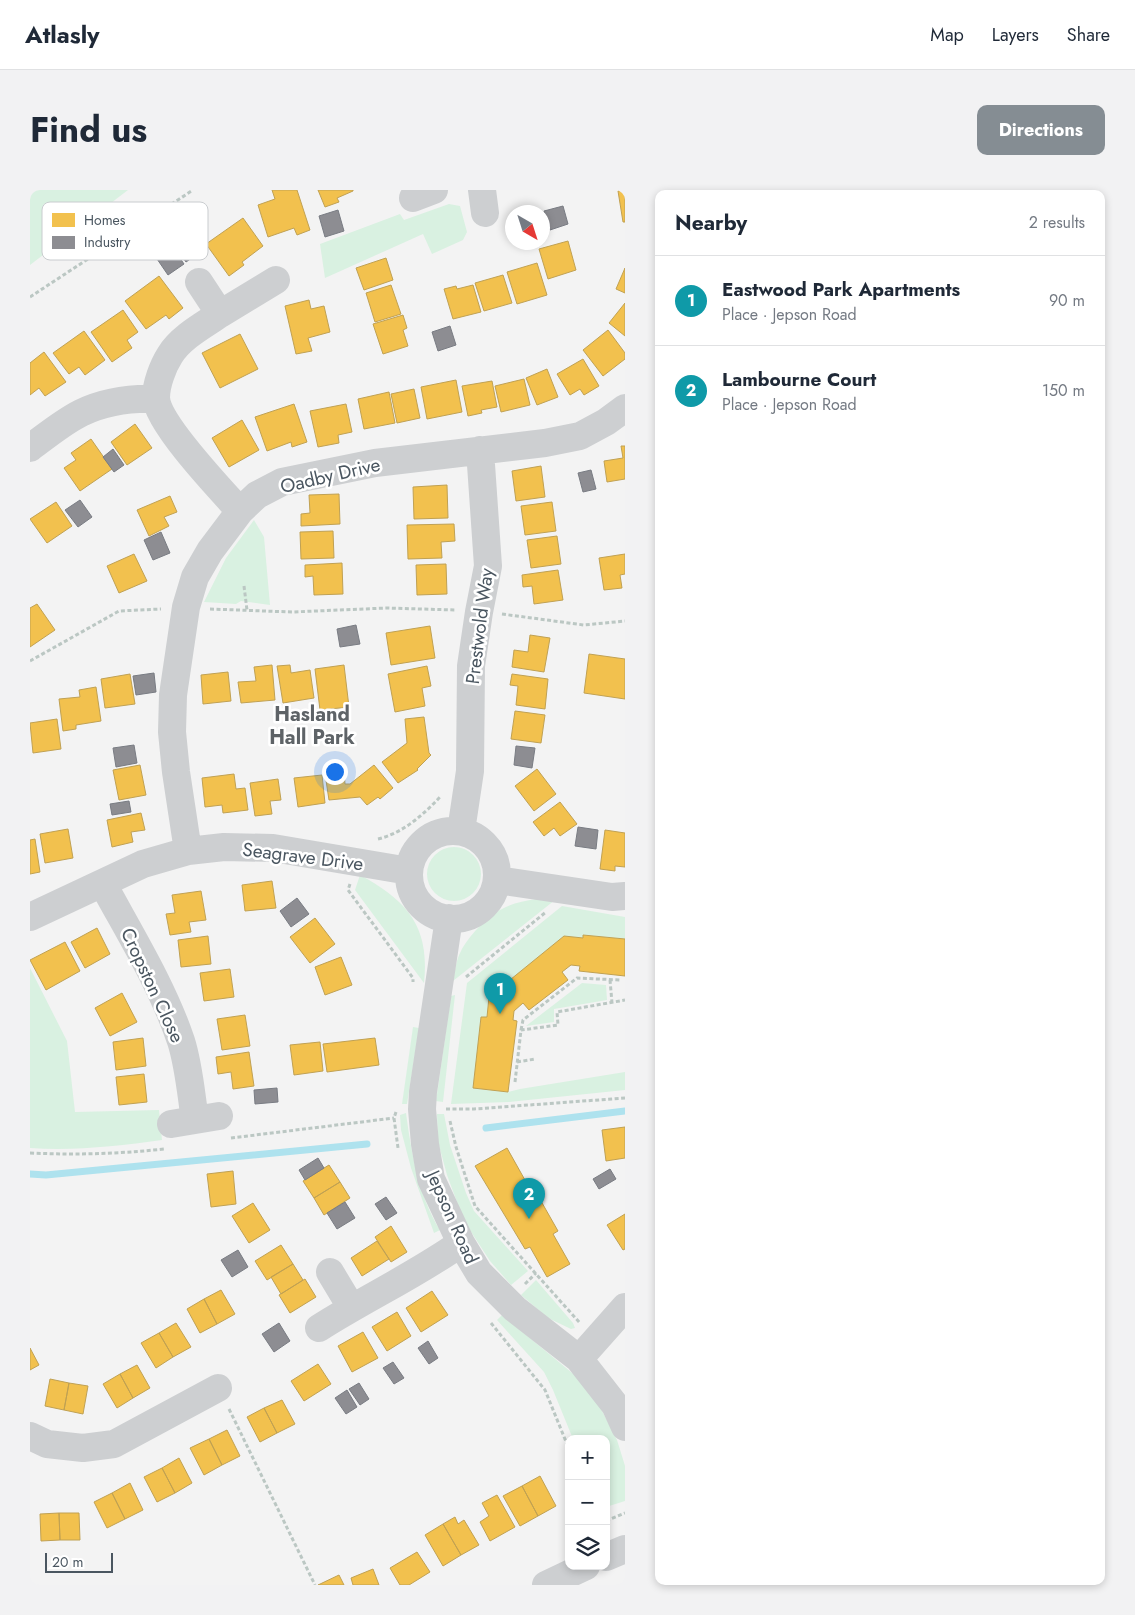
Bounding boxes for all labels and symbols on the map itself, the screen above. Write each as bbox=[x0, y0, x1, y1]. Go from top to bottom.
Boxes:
legend bbox=[42, 202, 208, 260]
north arrow bbox=[505, 205, 550, 250]
text: Homes bbox=[84, 210, 126, 230]
text: Industry bbox=[84, 232, 131, 252]
street label: Oadby Drive bbox=[277, 451, 383, 500]
street label: Prestwold Way bbox=[459, 566, 500, 686]
district label: Hasland Hall Park bbox=[269, 700, 355, 752]
your location bbox=[322, 759, 348, 785]
street label: Seagrave Drive bbox=[241, 836, 365, 877]
street label: Cropston Close bbox=[114, 923, 191, 1047]
pin: 1 bbox=[484, 973, 516, 1014]
street label: Jepson Road bbox=[419, 1163, 485, 1268]
pin: 2 bbox=[513, 1178, 545, 1219]
scale bar bbox=[45, 1550, 112, 1573]

